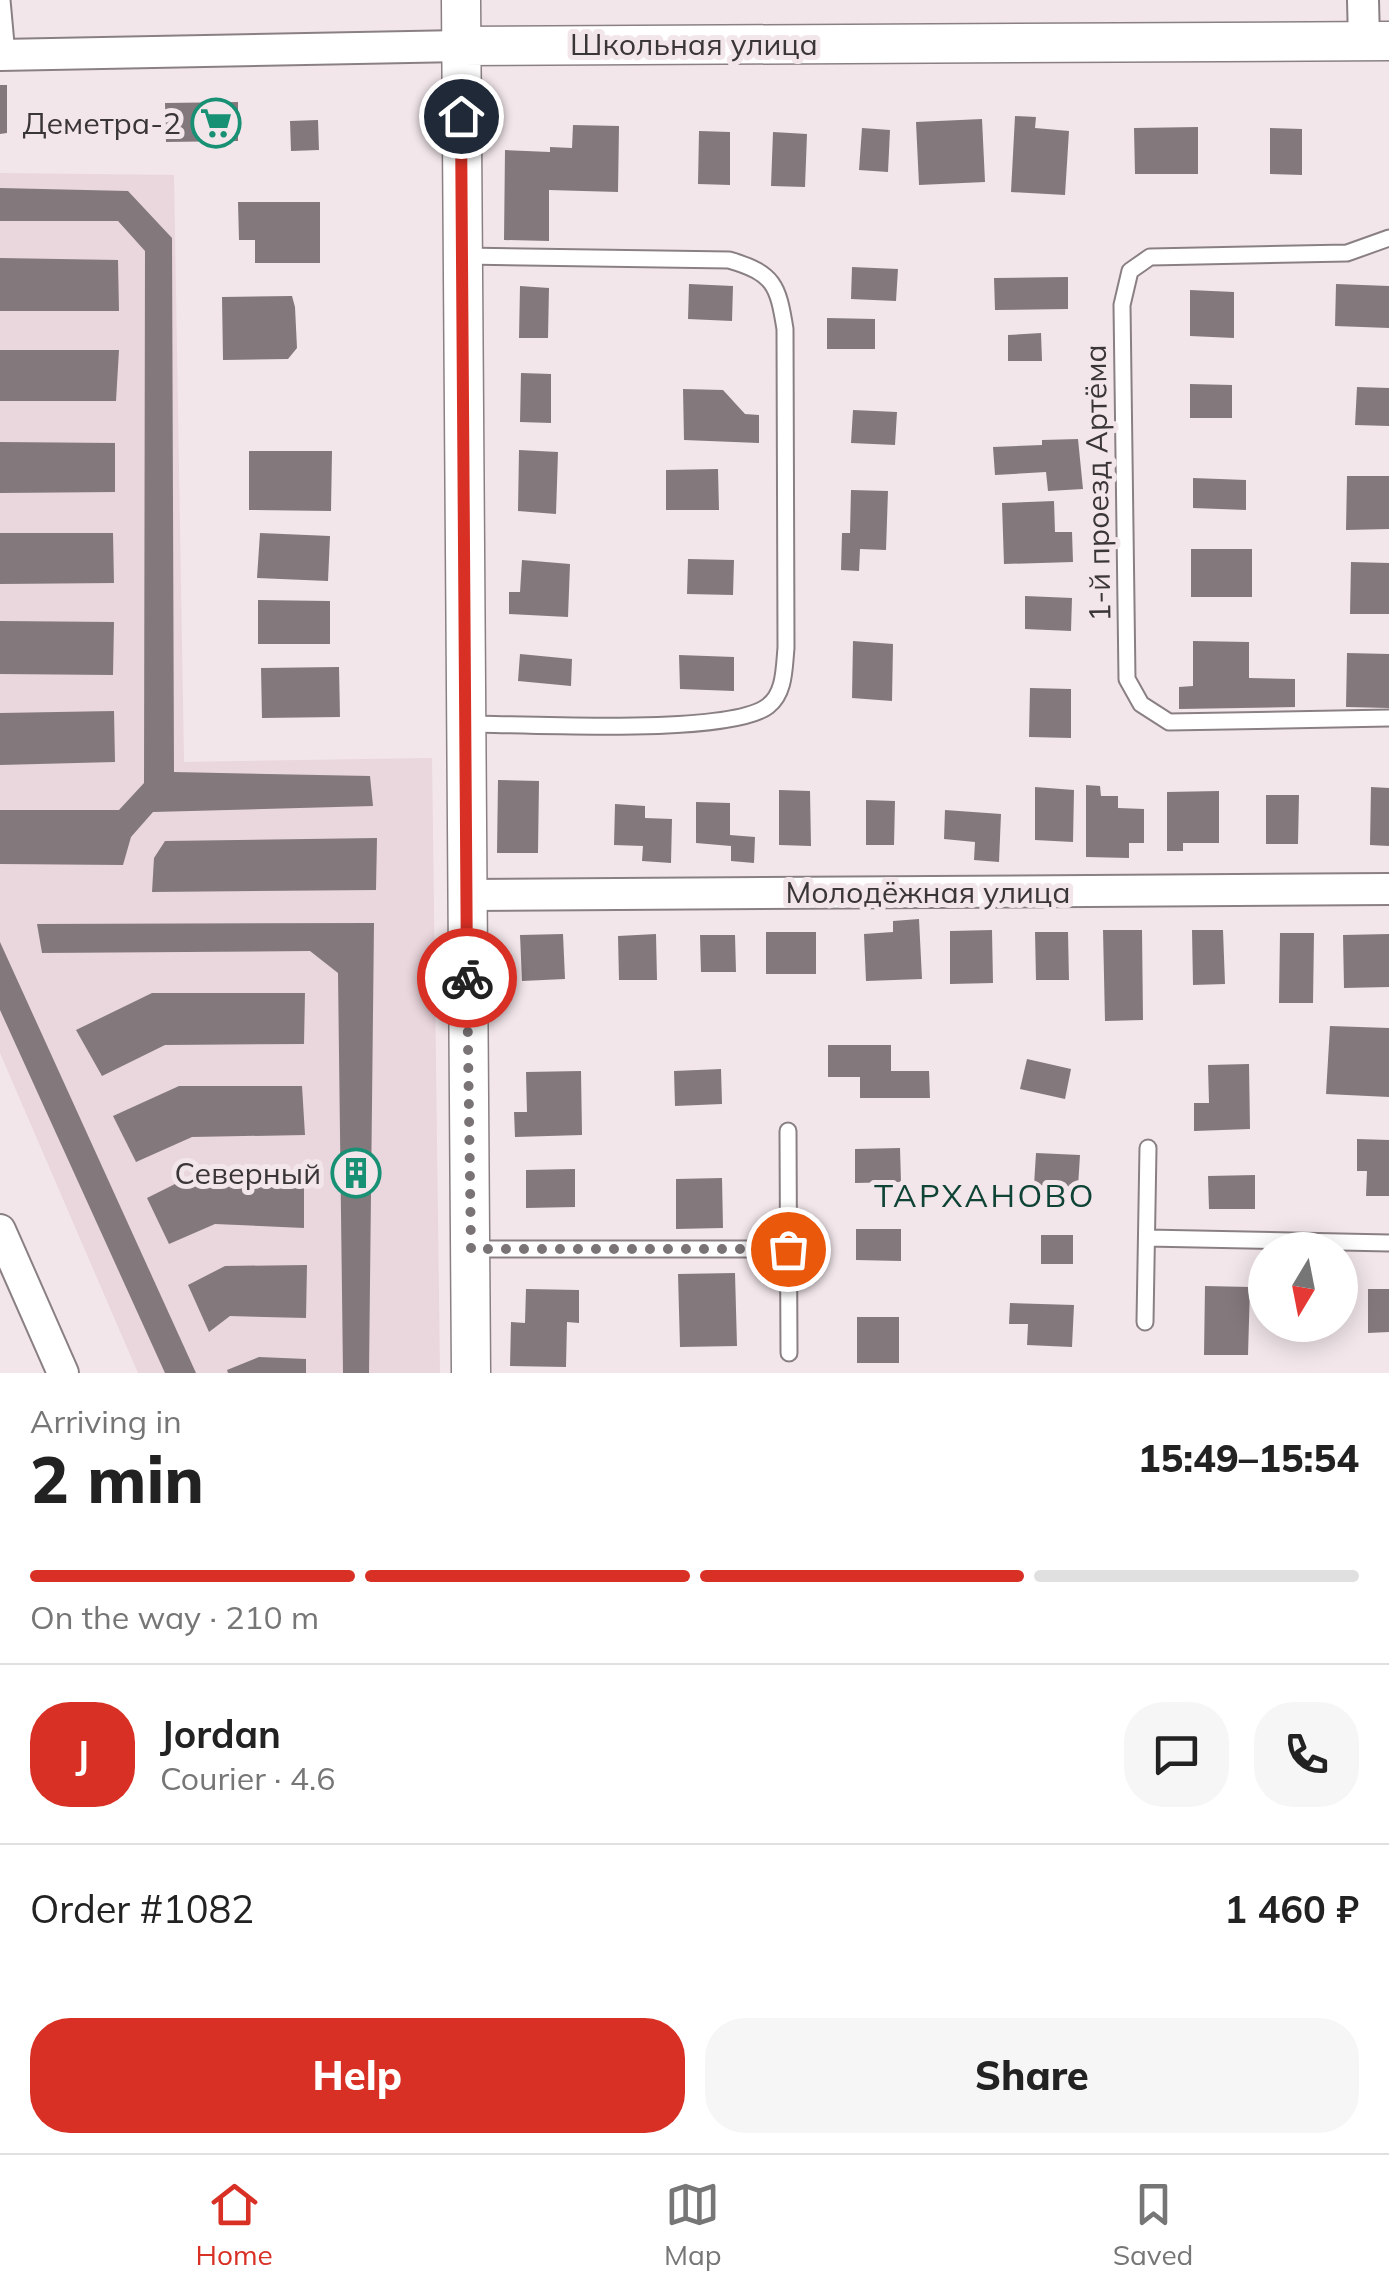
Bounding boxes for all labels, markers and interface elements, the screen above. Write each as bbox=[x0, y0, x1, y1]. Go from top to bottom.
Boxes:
street label: Школьная улица bbox=[570, 25, 818, 63]
pin bbox=[419, 74, 504, 159]
icon: home bbox=[434, 89, 489, 144]
supermarket icon: Деметра-2 bbox=[190, 97, 242, 149]
place label: Деметра-2 bbox=[22, 104, 181, 142]
street label: 1-й проезд Артёма bbox=[1076, 344, 1118, 622]
street label: Молодёжная улица bbox=[786, 873, 1070, 911]
courier bbox=[417, 928, 517, 1028]
icon: bike bbox=[440, 951, 495, 1006]
building icon: Северный bbox=[330, 1147, 382, 1199]
place label: Северный bbox=[174, 1154, 321, 1192]
district label: ТАРХАНОВО bbox=[874, 1175, 1096, 1215]
pin bbox=[746, 1207, 831, 1292]
icon: bag bbox=[761, 1222, 816, 1277]
north arrow bbox=[1248, 1232, 1358, 1342]
map controls bbox=[1248, 1232, 1358, 1342]
text: Arriving in bbox=[30, 1401, 182, 1441]
text: 15:49–15:54 bbox=[1138, 1434, 1359, 1482]
text: 2 min bbox=[30, 1438, 204, 1519]
text: On the way · 210 m bbox=[30, 1597, 319, 1637]
button: chat bbox=[1124, 1702, 1229, 1807]
button: phone bbox=[1254, 1702, 1359, 1807]
text: Jordan bbox=[160, 1710, 281, 1758]
text: J bbox=[76, 1730, 89, 1778]
text: Courier · 4.6 bbox=[160, 1758, 336, 1798]
text: Order #1082 bbox=[30, 1885, 254, 1933]
text: 1 460 ₽ bbox=[1224, 1885, 1359, 1933]
button: Help bbox=[30, 2018, 685, 2133]
button: Share bbox=[705, 2018, 1359, 2133]
tab: Home bbox=[196, 2177, 273, 2272]
tab: Map bbox=[664, 2177, 722, 2272]
tab: Saved bbox=[1113, 2177, 1193, 2272]

